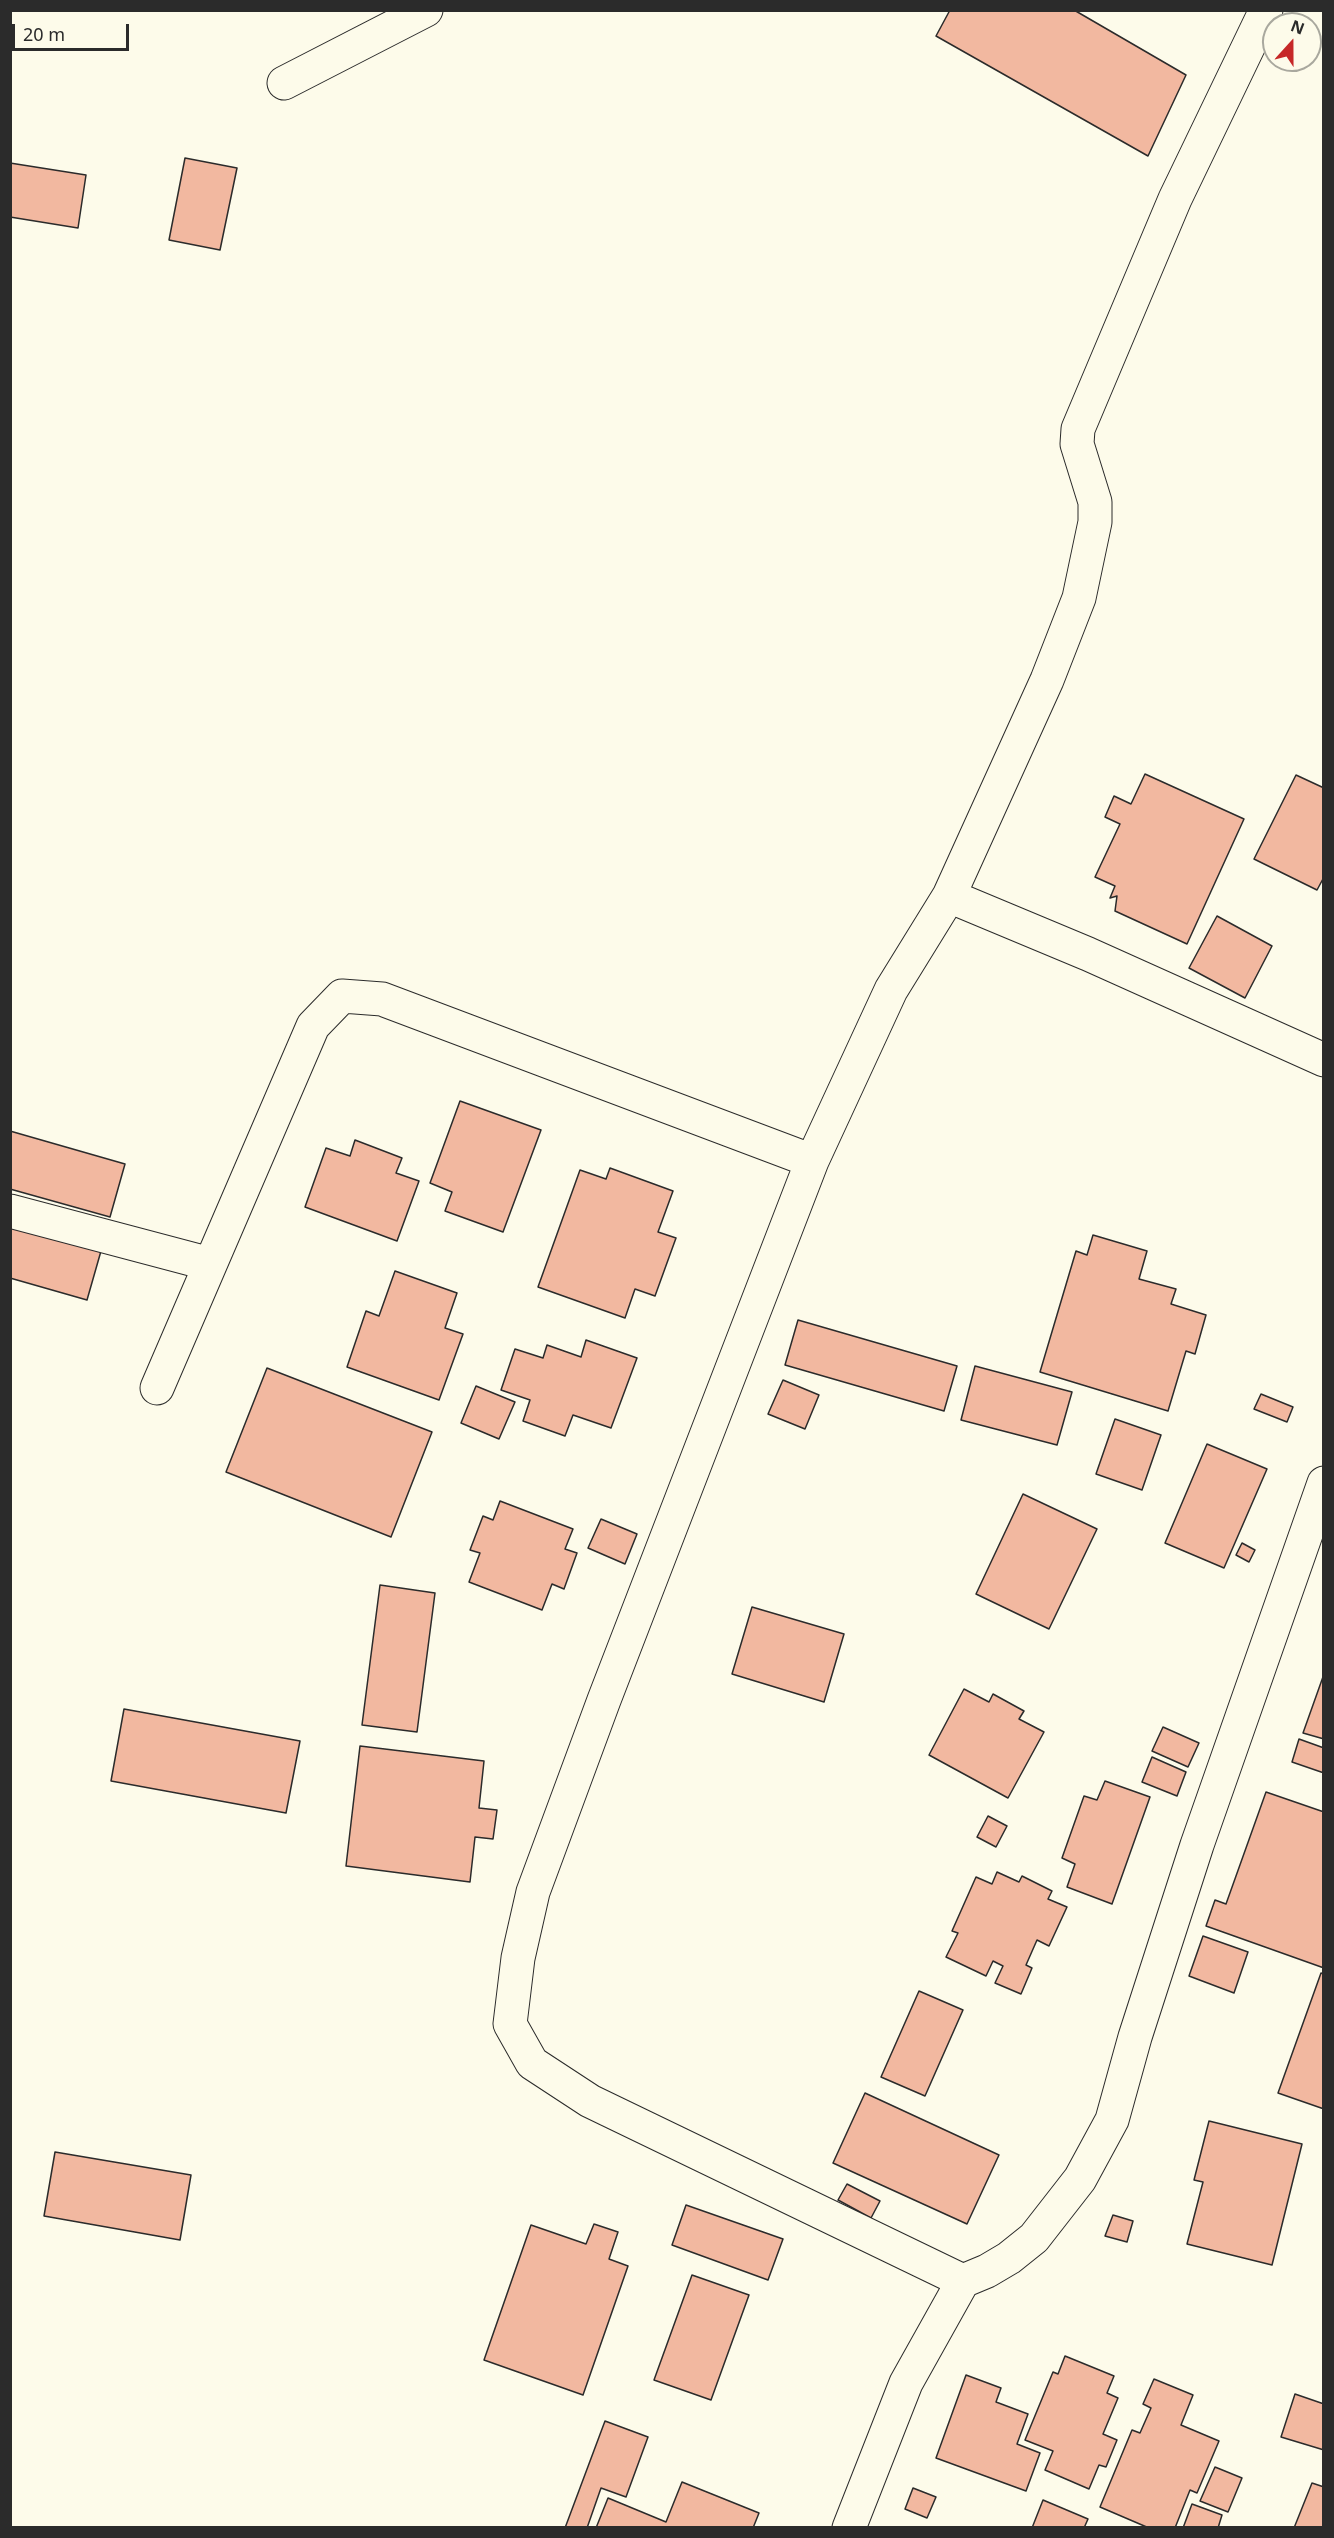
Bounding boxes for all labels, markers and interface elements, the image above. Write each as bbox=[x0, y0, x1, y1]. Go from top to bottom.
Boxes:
scale bar bbox=[15, 12, 132, 50]
north arrow bbox=[1262, 12, 1322, 72]
text: N bbox=[1288, 14, 1308, 40]
text: 20 m bbox=[23, 22, 65, 46]

